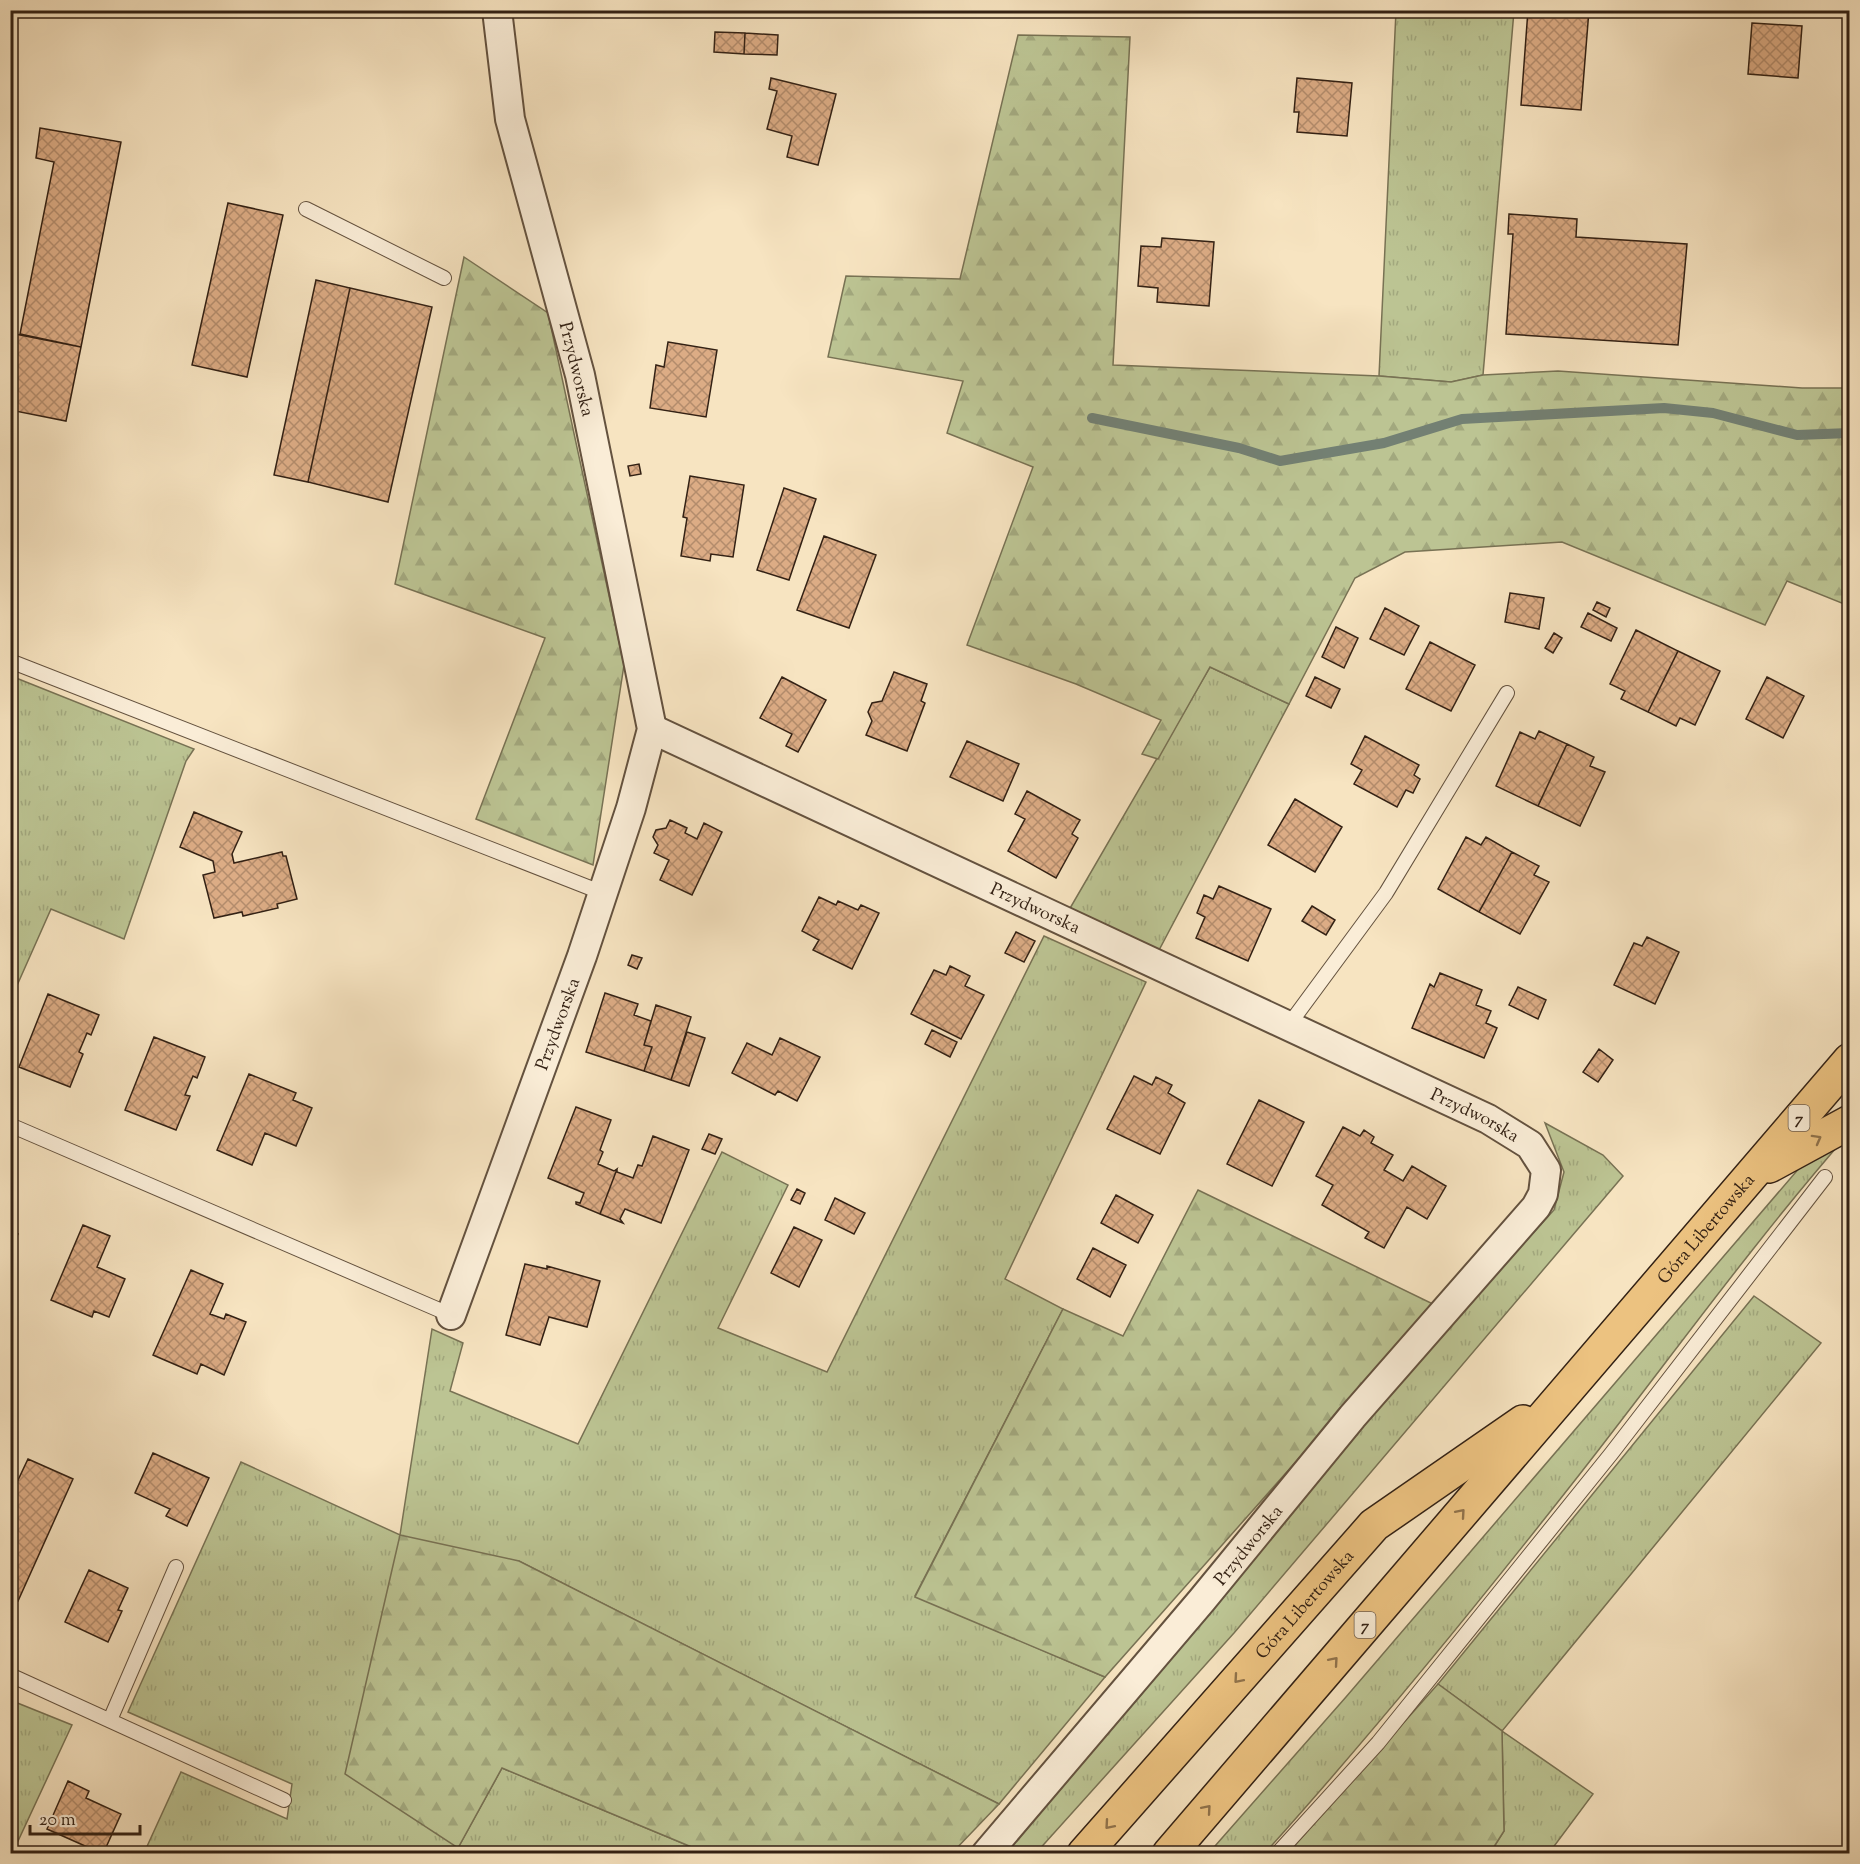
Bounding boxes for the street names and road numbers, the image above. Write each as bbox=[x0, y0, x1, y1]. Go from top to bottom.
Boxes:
street label: Przydworska bbox=[551, 319, 599, 420]
street label: Przydworska bbox=[985, 877, 1084, 942]
street label: Przydworska bbox=[530, 975, 588, 1074]
street label: Przydworska bbox=[1426, 1083, 1523, 1150]
road number: 7 bbox=[1788, 1105, 1810, 1131]
street label: Góra Libertowska bbox=[1652, 1169, 1762, 1291]
street label: Przydworska bbox=[1209, 1500, 1290, 1592]
street label: Góra Libertowska bbox=[1250, 1545, 1361, 1666]
road number: 7 bbox=[1354, 1612, 1376, 1638]

